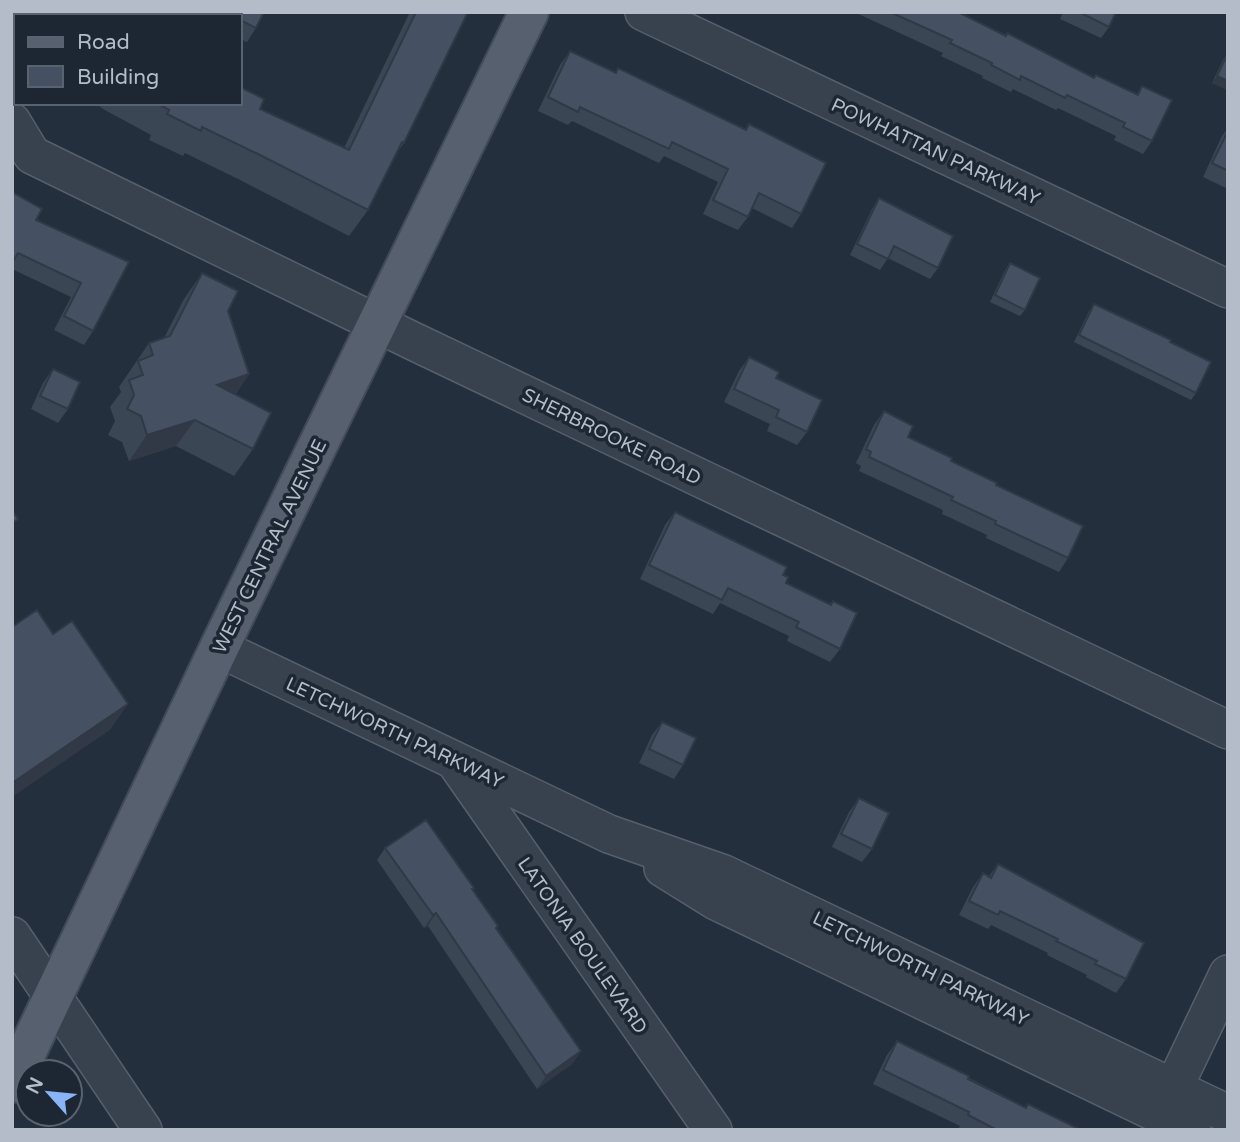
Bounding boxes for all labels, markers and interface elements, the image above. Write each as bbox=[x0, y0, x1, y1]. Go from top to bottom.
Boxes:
legend bbox=[14, 14, 242, 105]
text: Road bbox=[77, 30, 130, 55]
text: Building bbox=[77, 65, 159, 90]
street label: POWHATTAN PARKWAY bbox=[828, 94, 1043, 210]
street label: SHERBROOKE ROAD bbox=[519, 384, 705, 490]
street label: WEST CENTRAL AVENUE bbox=[209, 436, 331, 657]
street label: LETCHWORTH PARKWAY bbox=[282, 673, 507, 793]
street label: LATONIA BOULEVARD bbox=[513, 853, 651, 1038]
street label: LETCHWORTH PARKWAY bbox=[809, 907, 1032, 1031]
north arrow bbox=[14, 1058, 84, 1128]
text: N bbox=[21, 1074, 48, 1098]

